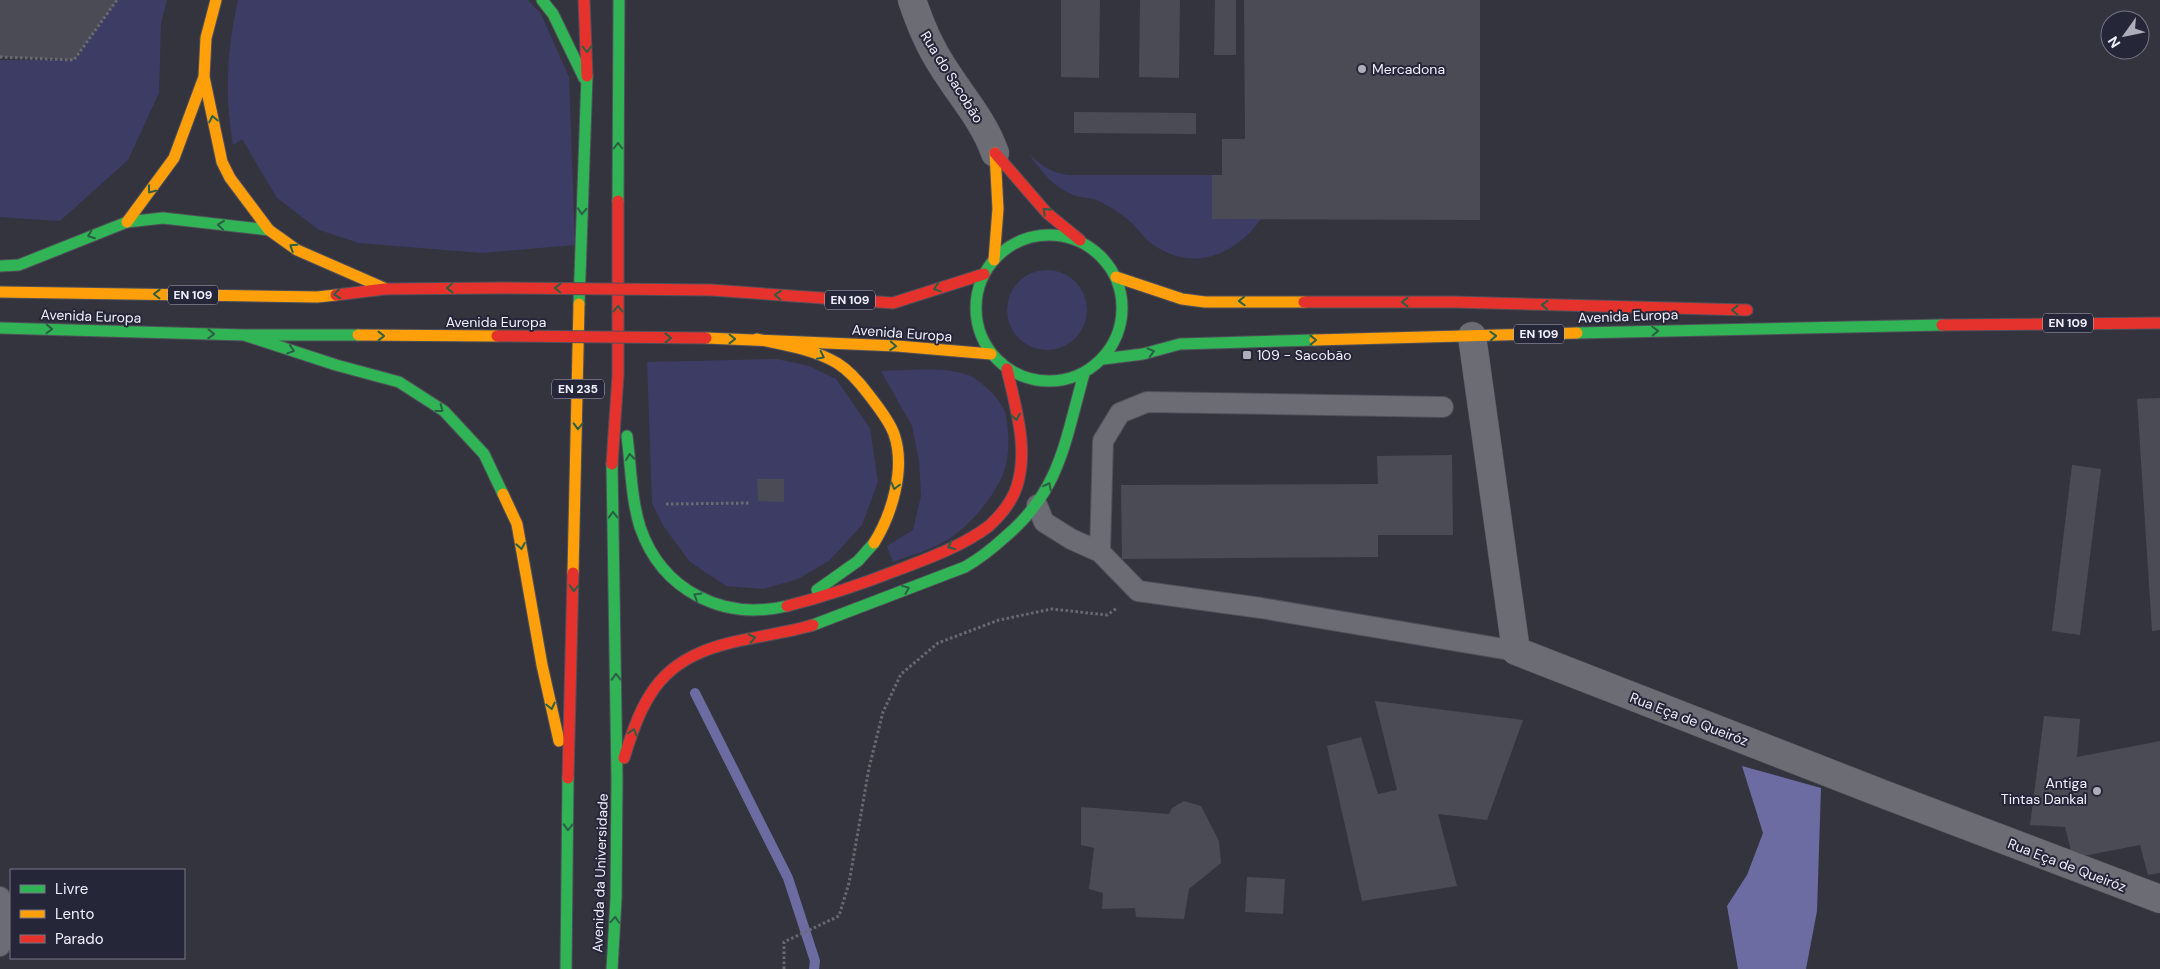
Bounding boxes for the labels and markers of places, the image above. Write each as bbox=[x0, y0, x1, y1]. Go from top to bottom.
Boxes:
place label: Mercadona bbox=[1372, 60, 1445, 78]
marker: Mercadona bbox=[1356, 63, 1368, 75]
place label: 109 - Sacobão bbox=[1257, 346, 1352, 364]
marker: 109 - Sacobão bbox=[1241, 349, 1253, 361]
place label: Antiga Tintas Dankal bbox=[2001, 774, 2087, 808]
marker: Antiga Tintas Dankal bbox=[2091, 785, 2103, 797]

